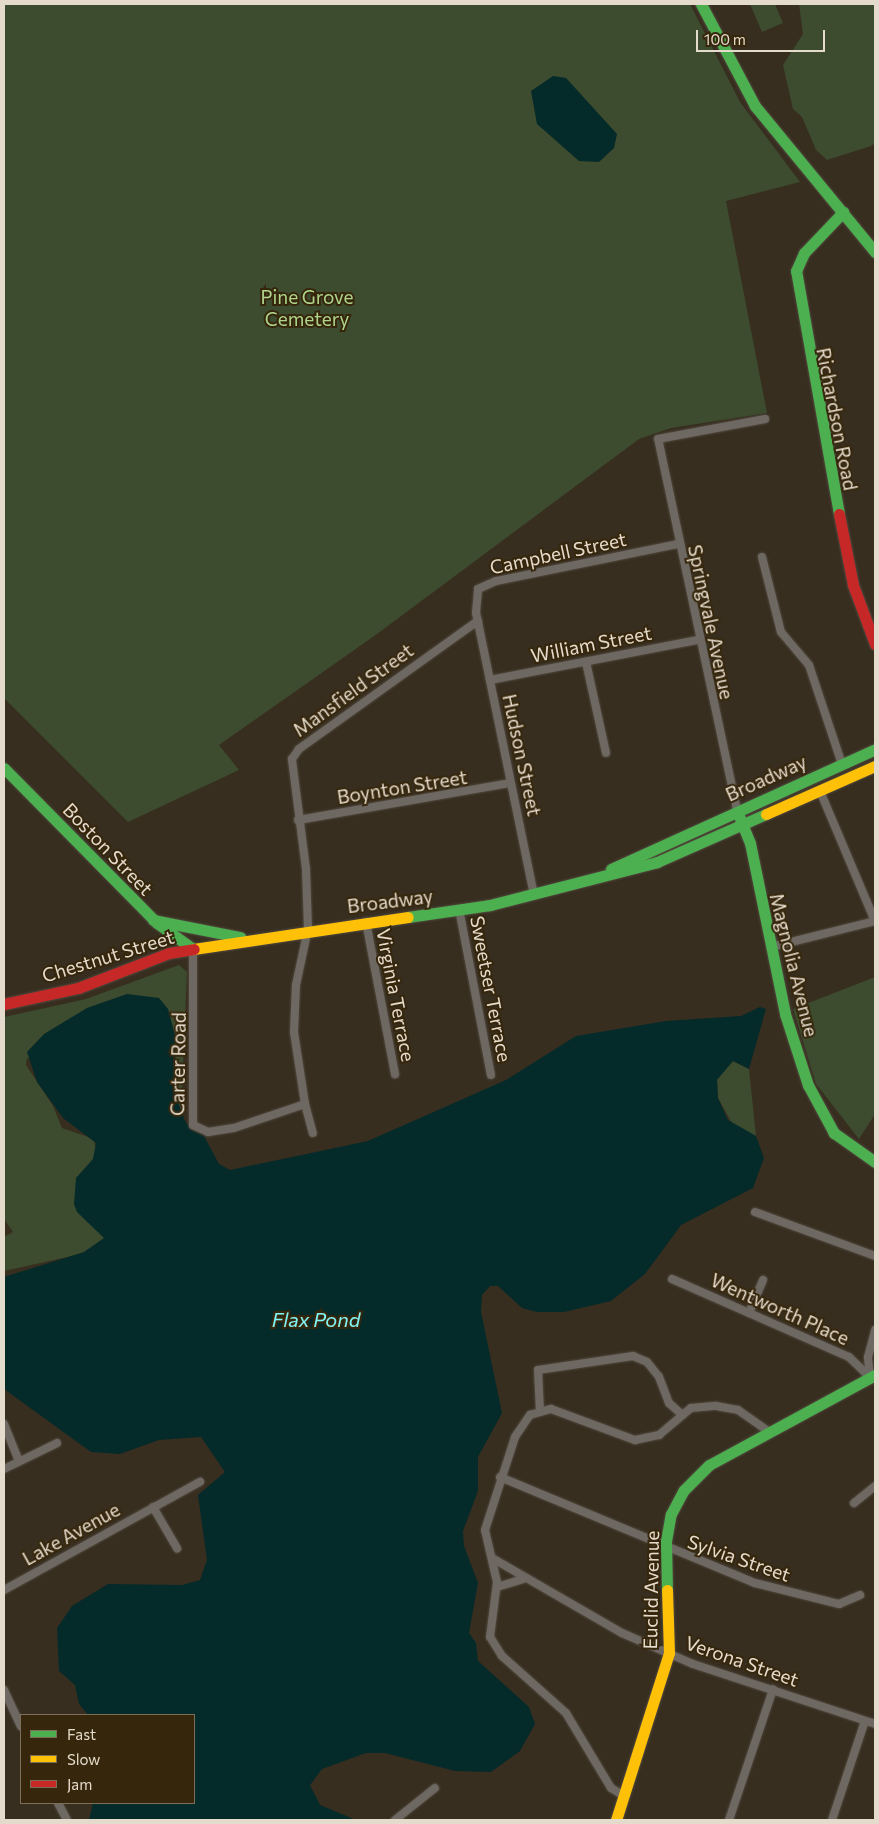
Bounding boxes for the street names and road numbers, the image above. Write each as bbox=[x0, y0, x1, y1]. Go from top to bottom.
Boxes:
street label: Richardson Road bbox=[812, 346, 862, 492]
street label: Campbell Street bbox=[488, 527, 628, 579]
street label: Springvale Avenue bbox=[683, 543, 739, 701]
street label: William Street bbox=[529, 621, 653, 667]
street label: Mansfield Street bbox=[288, 639, 418, 741]
street label: Hudson Street bbox=[498, 692, 546, 818]
street label: Broadway bbox=[722, 750, 810, 806]
street label: Boynton Street bbox=[335, 765, 469, 809]
street label: Boston Street bbox=[58, 798, 158, 900]
street label: Broadway bbox=[346, 884, 434, 918]
street label: Magnolia Avenue bbox=[765, 891, 823, 1039]
street label: Sweetser Terrace bbox=[466, 914, 516, 1064]
street label: Chestnut Street bbox=[39, 925, 177, 987]
street label: Virginia Terrace bbox=[372, 927, 420, 1063]
street label: Carter Road bbox=[166, 1012, 190, 1116]
street label: Wentworth Place bbox=[707, 1268, 853, 1350]
street label: Lake Avenue bbox=[18, 1498, 124, 1570]
street label: Euclid Avenue bbox=[639, 1530, 663, 1650]
street label: Sylvia Street bbox=[685, 1530, 793, 1586]
street label: Verona Street bbox=[682, 1631, 802, 1691]

